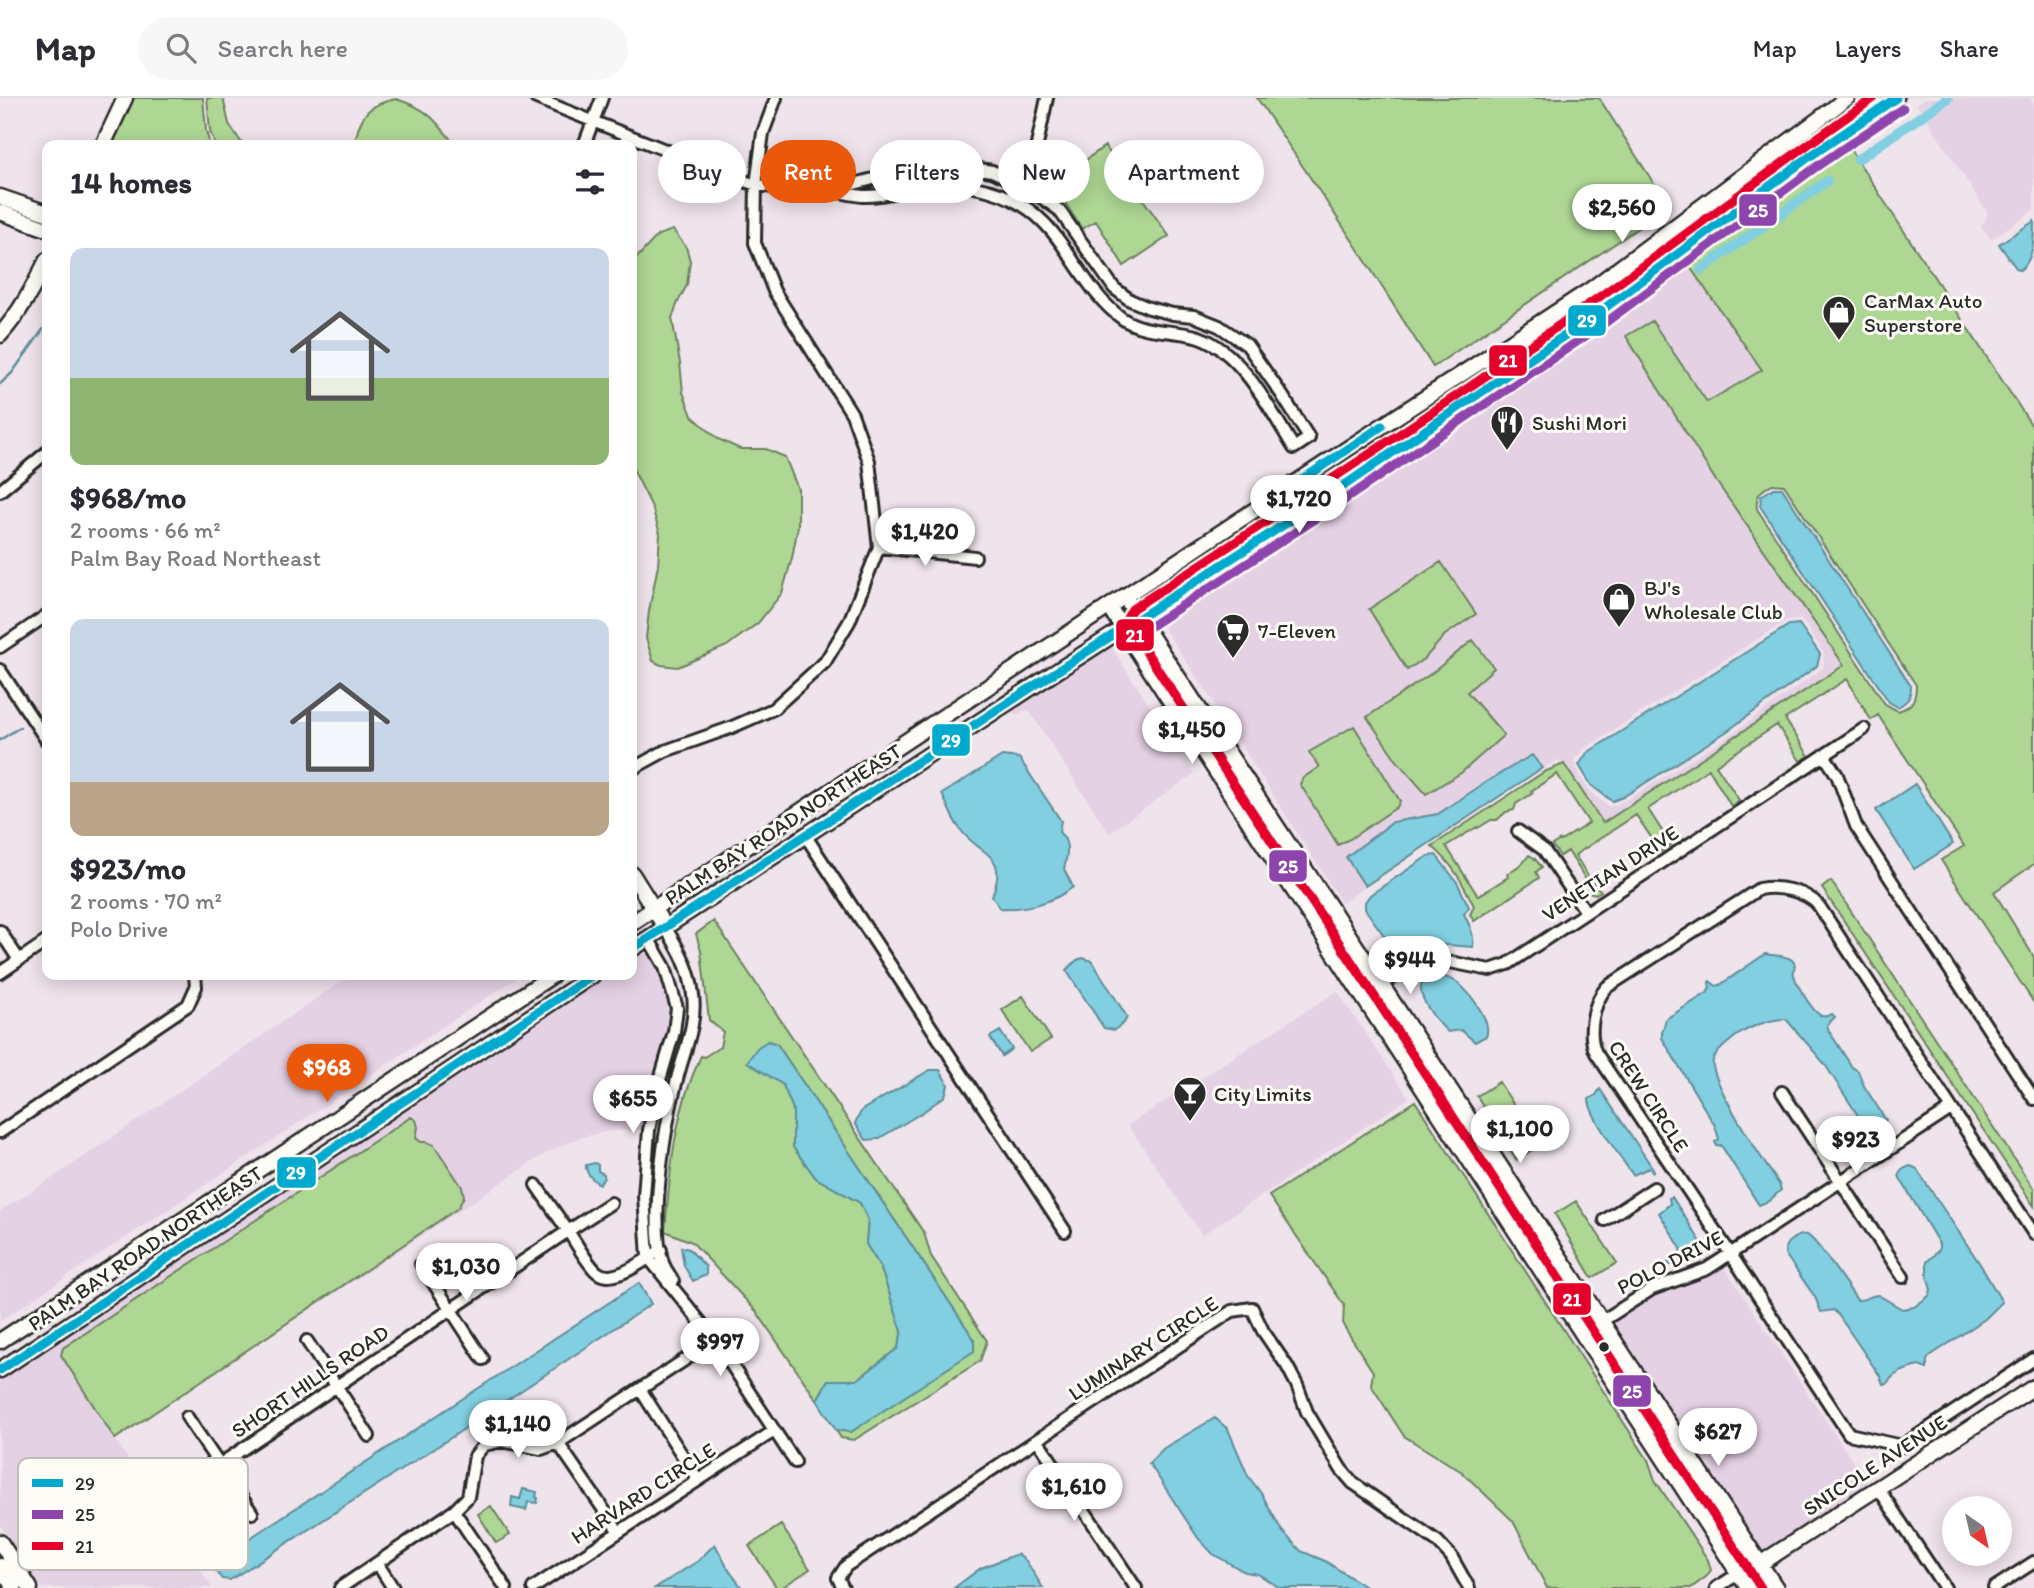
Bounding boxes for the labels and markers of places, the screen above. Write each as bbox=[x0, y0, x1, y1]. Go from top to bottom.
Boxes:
pin: $2,560 bbox=[1565, 184, 1679, 244]
place label: CarMax Auto Superstore bbox=[1864, 288, 1982, 337]
shop icon: CarMax Auto Superstore bbox=[1820, 293, 1858, 342]
restaurant icon: Sushi Mori bbox=[1488, 403, 1526, 452]
place label: Sushi Mori bbox=[1532, 410, 1627, 435]
pin: $1,720 bbox=[1242, 476, 1356, 535]
pin: $1,420 bbox=[868, 508, 982, 568]
place label: BJ's Wholesale Club bbox=[1644, 575, 1783, 624]
shop icon: BJ's Wholesale Club bbox=[1600, 580, 1638, 629]
supermarket icon: 7-Eleven bbox=[1214, 611, 1252, 660]
place label: 7-Eleven bbox=[1258, 618, 1336, 643]
pin: $1,450 bbox=[1135, 706, 1249, 766]
pin: $944 bbox=[1369, 936, 1451, 996]
pin: $968 bbox=[286, 1044, 368, 1104]
bar icon: City Limits bbox=[1171, 1074, 1209, 1123]
pin: $655 bbox=[592, 1076, 674, 1135]
place label: City Limits bbox=[1214, 1081, 1312, 1106]
pin: $1,100 bbox=[1463, 1105, 1577, 1165]
pin: $923 bbox=[1815, 1116, 1897, 1176]
pin: $1,030 bbox=[409, 1244, 523, 1303]
pin: $997 bbox=[679, 1318, 761, 1378]
unlabelled marker bbox=[1597, 1340, 1611, 1354]
pin: $1,140 bbox=[461, 1400, 575, 1460]
pin: $627 bbox=[1677, 1408, 1759, 1468]
pin: $1,610 bbox=[1017, 1464, 1131, 1523]

